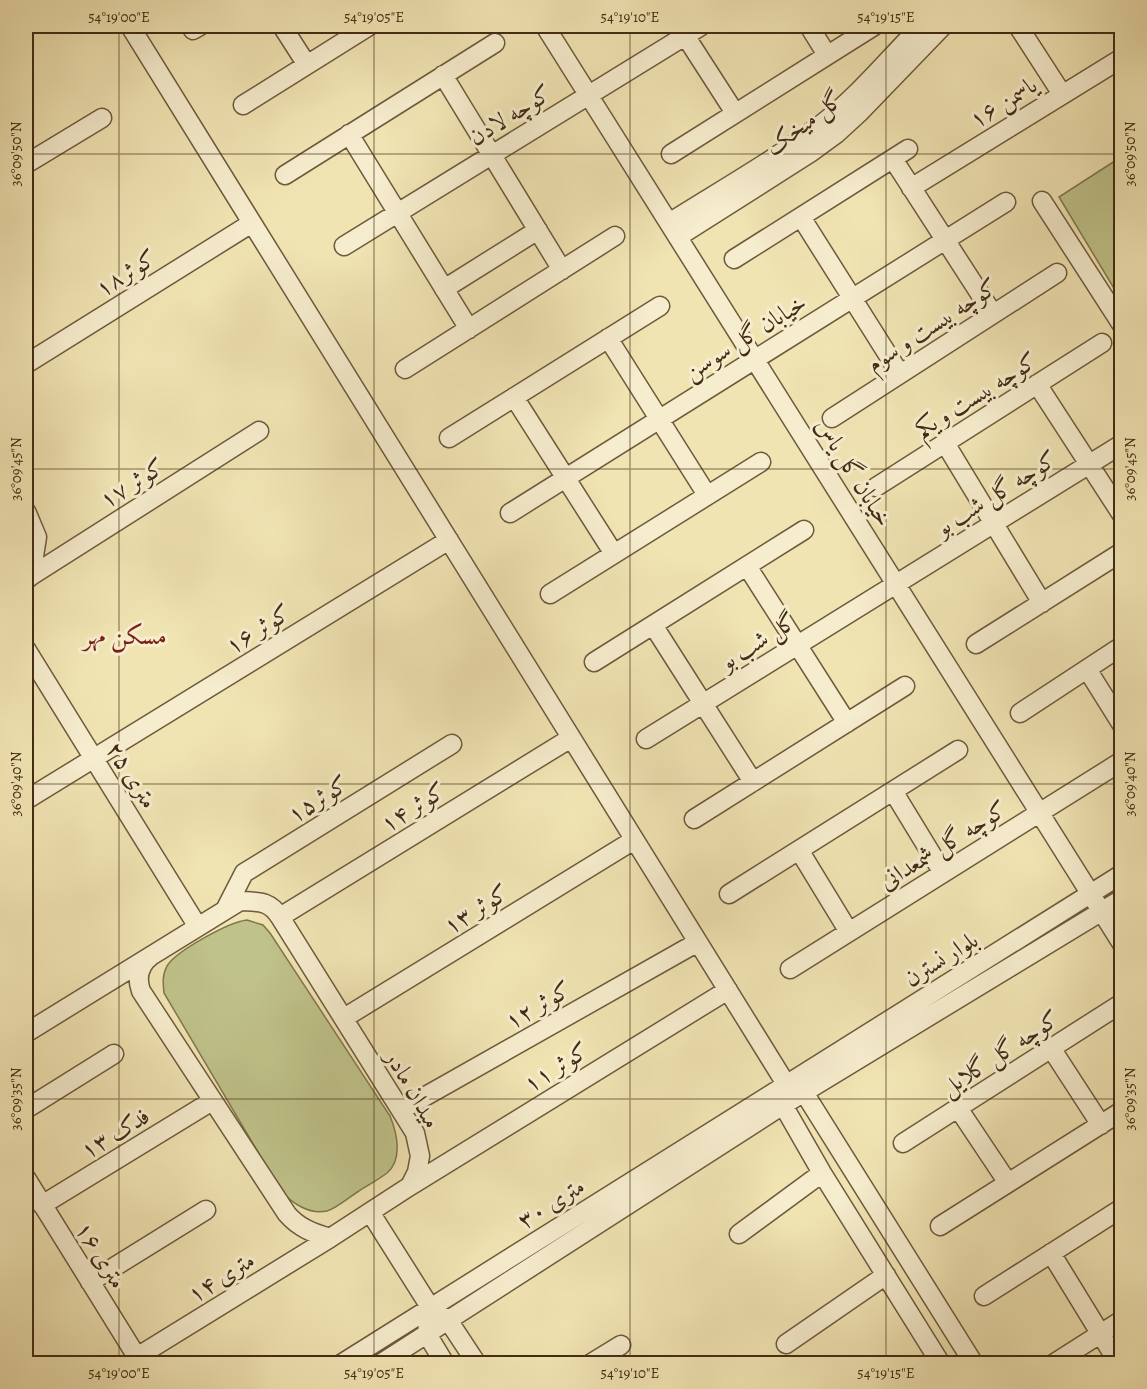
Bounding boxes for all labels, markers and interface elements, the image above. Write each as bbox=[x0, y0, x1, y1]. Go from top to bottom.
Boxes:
text: 54°19'00"E bbox=[88, 7, 150, 27]
text: 54°19'05"E bbox=[344, 7, 404, 27]
text: 54°19'10"E bbox=[601, 7, 659, 27]
text: 54°19'15"E bbox=[857, 7, 915, 27]
street label: یاسمن ۱۶ bbox=[963, 68, 1044, 135]
street label: کوچه لادن bbox=[462, 77, 558, 154]
street label: گل میخک bbox=[758, 83, 850, 164]
text: 36°09'50"N bbox=[6, 121, 26, 186]
text: 36°09'50"N bbox=[1120, 121, 1140, 186]
street label: کوثر۱۸ bbox=[89, 242, 163, 304]
street label: کوچه بیست و سوم bbox=[860, 271, 1007, 384]
street label: خیابان گل سوسن bbox=[677, 287, 813, 388]
street label: کوچه بیست و یکم bbox=[909, 345, 1047, 451]
street label: خیابان گل یاس bbox=[807, 411, 900, 533]
text: 36°09'45"N bbox=[6, 437, 26, 501]
text: 36°09'45"N bbox=[1120, 437, 1140, 501]
street label: کوچه گل شب بو bbox=[927, 443, 1064, 545]
street label: کوثر ۱۷ bbox=[93, 450, 171, 516]
street label: کوثر ۱۶ bbox=[219, 596, 297, 662]
street label: گل شب بو bbox=[711, 605, 803, 679]
district label: مسکن مهر bbox=[80, 618, 167, 653]
street label: ۲۵ متری bbox=[99, 735, 165, 815]
text: 36°09'40"N bbox=[6, 751, 26, 817]
text: 36°09'40"N bbox=[1120, 751, 1140, 817]
street label: کوثر۱۵ bbox=[281, 768, 355, 830]
street label: کوثر ۱۴ bbox=[374, 774, 452, 840]
street label: کوچه گل شمعدانی bbox=[873, 793, 1014, 898]
street label: کوثر ۱۳ bbox=[437, 876, 515, 942]
street label: بلوار نسترن bbox=[898, 924, 984, 994]
street label: کوثر ۱۲ bbox=[499, 973, 577, 1037]
street label: کوچه گل گلایل bbox=[934, 1003, 1066, 1104]
street label: کوثر ۱۱ bbox=[517, 1034, 595, 1100]
street label: میدان مادر bbox=[377, 1042, 448, 1134]
text: 36°09'35"N bbox=[6, 1067, 26, 1131]
text: 36°09'35"N bbox=[1120, 1067, 1140, 1131]
street label: فدک ۱۳ bbox=[74, 1100, 156, 1166]
street label: ۳۰ متری bbox=[511, 1170, 591, 1236]
street label: ۱۶ متری bbox=[68, 1215, 134, 1295]
street label: ۱۴ متری bbox=[181, 1244, 261, 1310]
text: 54°19'00"E bbox=[88, 1363, 150, 1383]
text: 54°19'05"E bbox=[344, 1363, 404, 1383]
text: 54°19'10"E bbox=[601, 1363, 659, 1383]
text: 54°19'15"E bbox=[857, 1363, 915, 1383]

